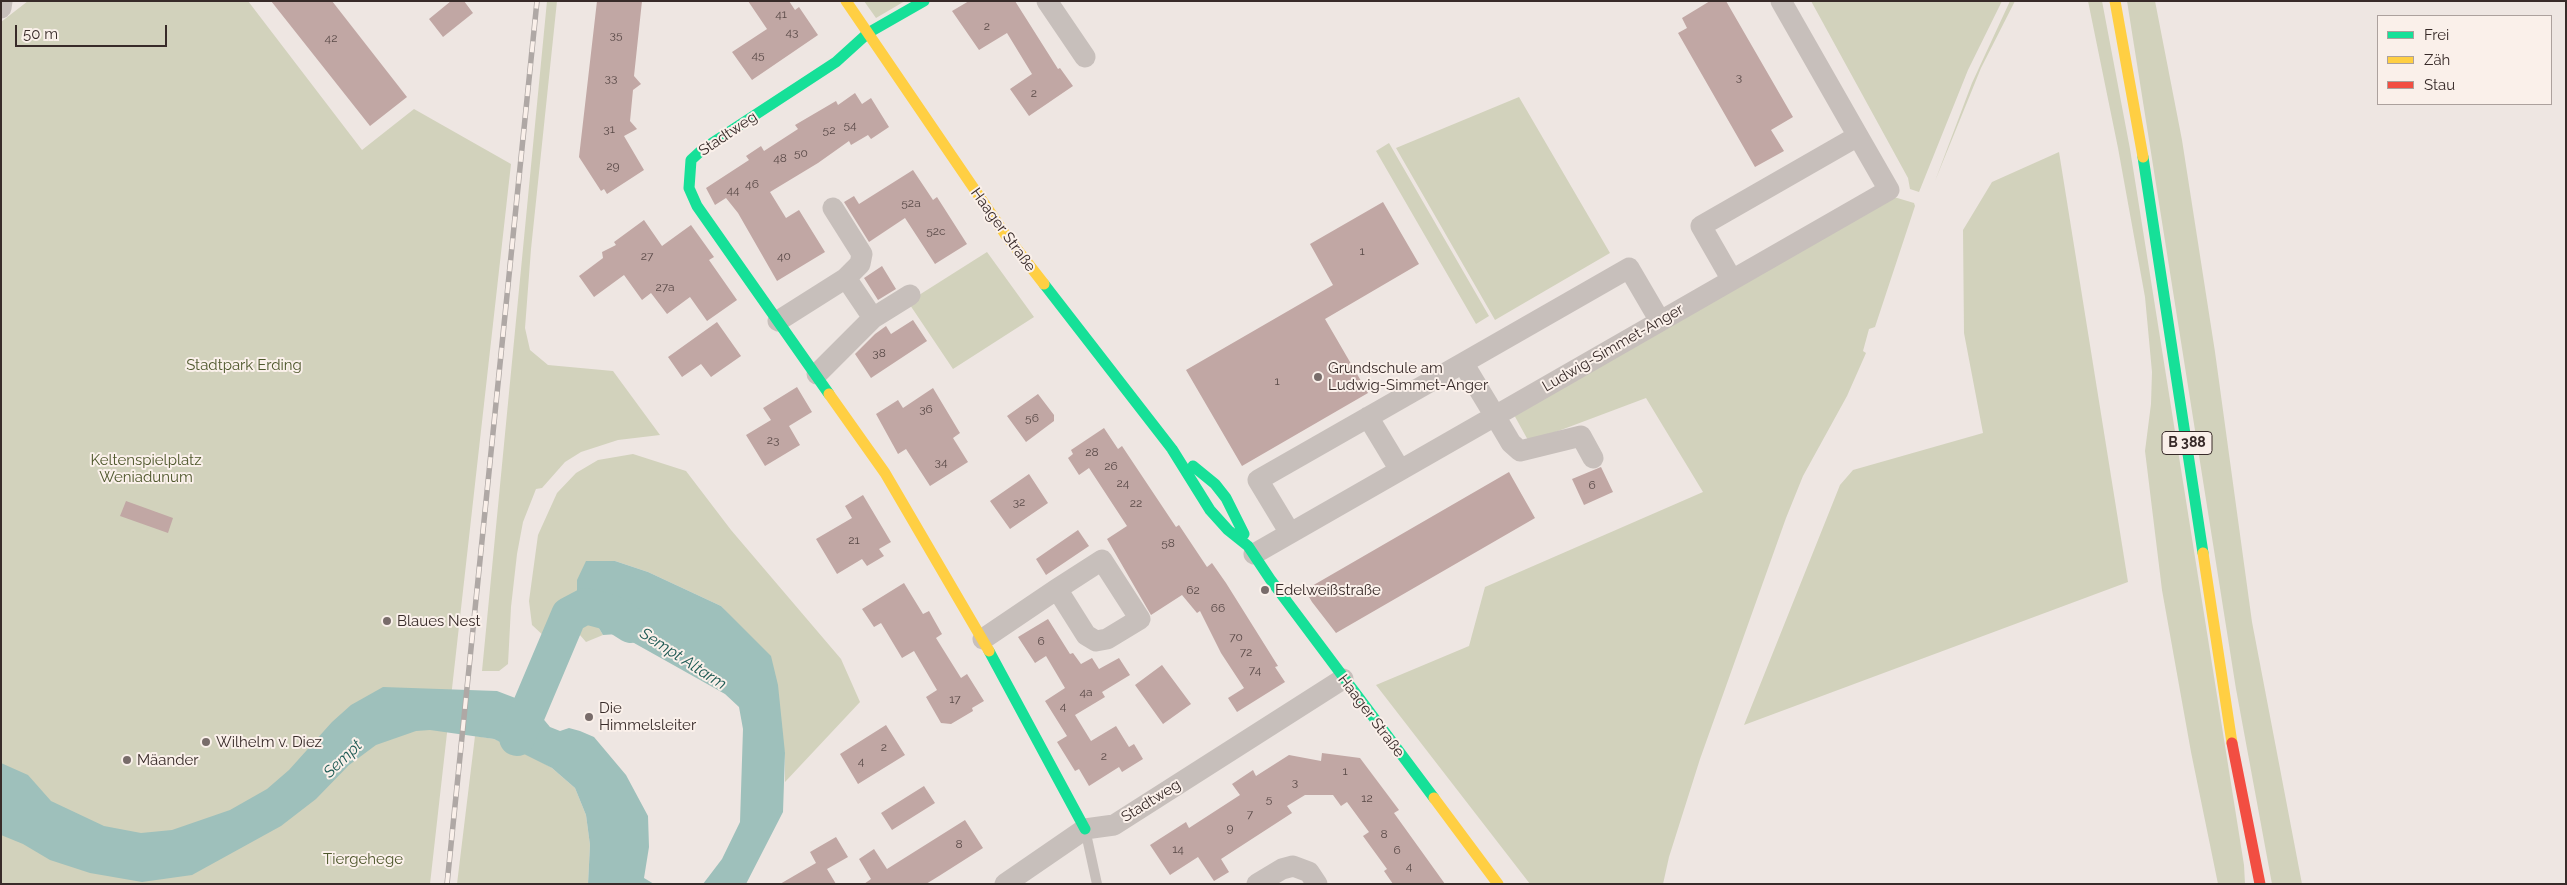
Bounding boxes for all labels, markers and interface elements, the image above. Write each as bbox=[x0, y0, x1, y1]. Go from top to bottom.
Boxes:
house number: 41 bbox=[775, 7, 787, 21]
scale bar bbox=[18, 15, 170, 47]
legend bbox=[2377, 15, 2552, 105]
house number: 2 bbox=[984, 19, 990, 33]
text: 50 m bbox=[23, 25, 58, 43]
house number: 43 bbox=[786, 25, 798, 39]
text: Frei bbox=[2424, 26, 2449, 44]
house number: 35 bbox=[610, 28, 622, 42]
house number: 42 bbox=[325, 31, 337, 45]
house number: 45 bbox=[751, 48, 765, 62]
text: Zäh bbox=[2424, 51, 2450, 69]
house number: 3 bbox=[1736, 70, 1742, 84]
house number: 33 bbox=[605, 71, 617, 85]
text: Stau bbox=[2424, 76, 2455, 94]
house number: 2 bbox=[1031, 86, 1037, 100]
street label: Stadtweg bbox=[695, 108, 761, 160]
house number: 54 bbox=[843, 118, 857, 132]
house number: 31 bbox=[603, 122, 615, 136]
house number: 52 bbox=[823, 123, 835, 137]
house number: 50 bbox=[794, 146, 808, 160]
house number: 48 bbox=[773, 151, 787, 165]
house number: 29 bbox=[606, 159, 620, 173]
house number: 46 bbox=[745, 177, 759, 191]
house number: 44 bbox=[726, 183, 740, 197]
street label: Haager Straße bbox=[967, 185, 1039, 275]
house number: 52a bbox=[901, 196, 921, 210]
house number: 52c bbox=[926, 224, 946, 238]
house number: 1 bbox=[1359, 244, 1365, 258]
house number: 27 bbox=[641, 249, 653, 263]
house number: 40 bbox=[777, 249, 791, 263]
house number: 27a bbox=[655, 280, 675, 294]
street label: Ludwig-Simmet-Anger bbox=[1539, 300, 1687, 396]
house number: 38 bbox=[872, 346, 886, 360]
park label: Stadtpark Erding bbox=[186, 356, 302, 374]
place label: Grundschule am Ludwig-Simmet-Anger bbox=[1328, 359, 1488, 394]
marker: Grundschule am Ludwig-Simmet-Anger bbox=[1312, 371, 1324, 383]
house number: 1 bbox=[1274, 374, 1280, 388]
house number: 36 bbox=[919, 402, 933, 416]
house number: 56 bbox=[1025, 411, 1039, 425]
road number: B 388 bbox=[2162, 432, 2212, 454]
house number: 23 bbox=[767, 433, 779, 447]
house number: 28 bbox=[1085, 445, 1099, 459]
park label: Keltenspielplatz Weniadunum bbox=[90, 451, 202, 486]
house number: 34 bbox=[935, 455, 947, 469]
house number: 26 bbox=[1104, 459, 1118, 473]
house number: 24 bbox=[1117, 476, 1129, 490]
house number: 6 bbox=[1588, 478, 1596, 492]
house number: 32 bbox=[1013, 495, 1025, 509]
house number: 22 bbox=[1130, 496, 1142, 510]
house number: 21 bbox=[848, 533, 860, 547]
house number: 58 bbox=[1161, 536, 1175, 550]
place label: Edelweißstraße bbox=[1275, 581, 1381, 599]
house number: 62 bbox=[1186, 583, 1200, 597]
marker: Edelweißstraße bbox=[1259, 584, 1271, 596]
house number: 66 bbox=[1211, 601, 1225, 615]
place label: Blaues Nest bbox=[397, 612, 481, 630]
marker: Blaues Nest bbox=[381, 615, 393, 627]
water label: Sempt Altarm bbox=[636, 624, 730, 694]
house number: 70 bbox=[1229, 630, 1243, 644]
house number: 6 bbox=[1037, 634, 1045, 648]
house number: 72 bbox=[1240, 645, 1252, 659]
house number: 74 bbox=[1249, 663, 1261, 677]
street label: Haager Straße bbox=[1334, 671, 1408, 761]
house number: 4a bbox=[1079, 685, 1093, 699]
house number: 17 bbox=[949, 692, 961, 706]
place label: Die Himmelsleiter bbox=[599, 699, 696, 734]
house number: 4 bbox=[1060, 699, 1066, 713]
marker: Die Himmelsleiter bbox=[583, 711, 595, 723]
place label: Wilhelm v. Diez bbox=[216, 733, 322, 751]
marker: Wilhelm v. Diez bbox=[200, 736, 212, 748]
water label: Sempt bbox=[320, 736, 366, 782]
house number: 2 bbox=[881, 740, 887, 754]
house number: 2 bbox=[1101, 749, 1107, 763]
place label: Mäander bbox=[137, 751, 199, 769]
marker: Mäander bbox=[121, 754, 133, 766]
house number: 4 bbox=[858, 754, 864, 768]
house number: 1 bbox=[1342, 764, 1348, 778]
house number: 3 bbox=[1292, 775, 1298, 789]
street label: Stadtweg bbox=[1118, 776, 1184, 826]
house number: 12 bbox=[1361, 791, 1373, 805]
house number: 5 bbox=[1266, 792, 1272, 806]
house number: 7 bbox=[1247, 807, 1253, 821]
house number: 9 bbox=[1226, 821, 1234, 835]
house number: 8 bbox=[1380, 827, 1388, 841]
house number: 8 bbox=[955, 837, 963, 851]
house number: 14 bbox=[1172, 842, 1184, 856]
house number: 6 bbox=[1393, 843, 1401, 857]
park label: Tiergehege bbox=[323, 850, 403, 868]
house number: 4 bbox=[1406, 859, 1412, 873]

